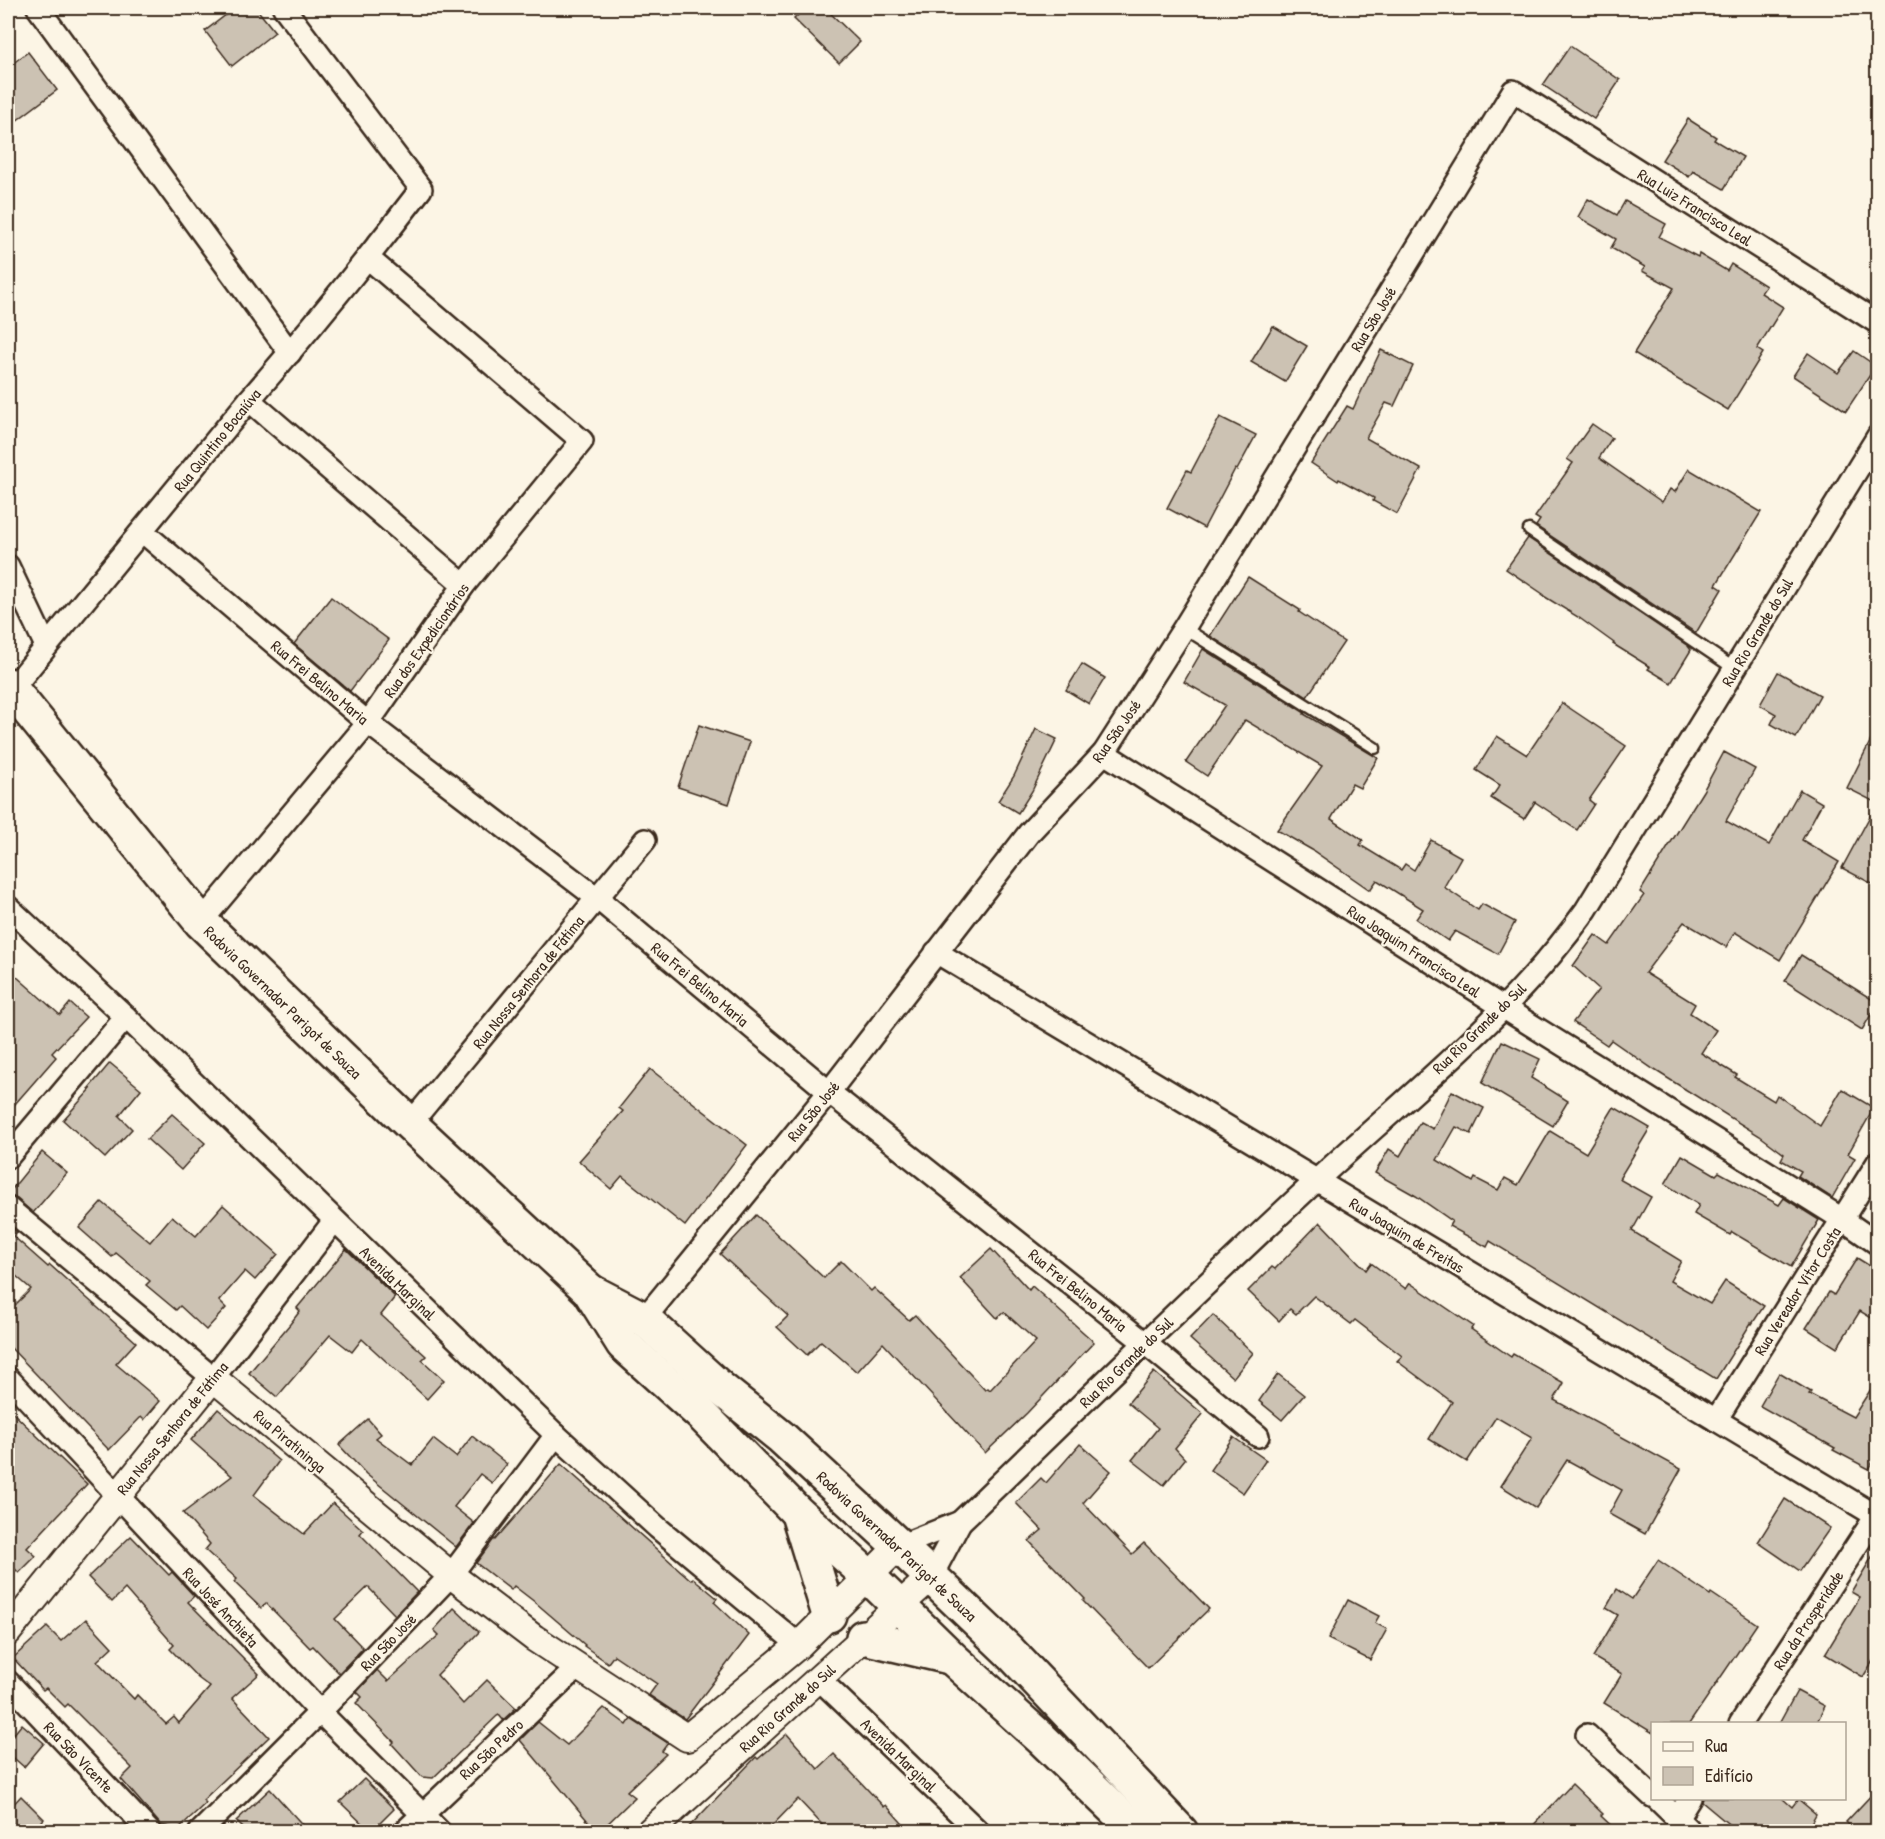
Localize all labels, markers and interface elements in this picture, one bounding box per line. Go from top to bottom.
street label: Rua Luiz Francisco Leal [1634,163,1757,251]
street label: Rua São José [1345,282,1401,356]
street label: Rua Quintino Bocaiúva [168,384,266,496]
street label: Rua Rio Grande do Sul [1716,573,1798,690]
street label: Rua dos Expedicionários [378,578,474,702]
street label: Rua Frei Belino Maria [267,635,373,729]
street label: Rua São José [1086,695,1146,767]
street label: Rua Joaquim Francisco Leal [1343,900,1486,1003]
street label: Rua Nossa Senhora de Fátima [467,911,589,1053]
street label: Rodovia Governador Parigot de Souza [199,921,367,1083]
street label: Rua Frei Belino Maria [647,937,753,1031]
street label: Rua Rio Grande do Sul [1427,977,1531,1078]
street label: Rua São José [782,1076,845,1146]
street label: Rua Joaquim de Freitas [1345,1192,1469,1278]
street label: Rua Vereador Vitor Costa [1749,1222,1845,1360]
street label: Avenida Marginal [355,1241,441,1325]
street label: Rua Frei Belino Maria [1024,1243,1132,1337]
street label: Rua Rio Grande do Sul [1074,1311,1178,1412]
street label: Rua Nossa Senhora de Fátima [111,1357,233,1499]
street label: Rua Piratininga [249,1404,331,1478]
street label: Rodovia Governador Parigot de Souza [812,1466,982,1626]
street label: Rua José Anchieta [178,1562,264,1652]
street label: Rua da Prosperidade [1768,1566,1849,1674]
street label: Rua São José [355,1608,421,1676]
street label: Rua Rio Grande do Sul [734,1658,840,1757]
street label: Rua São Pedro [454,1713,528,1784]
street label: Avenida Marginal [856,1713,942,1797]
street label: Rua São Vicente [39,1716,119,1798]
legend [1651,1722,1846,1800]
text: Rua [1705,1733,1727,1758]
text: Edifício [1705,1763,1753,1788]

